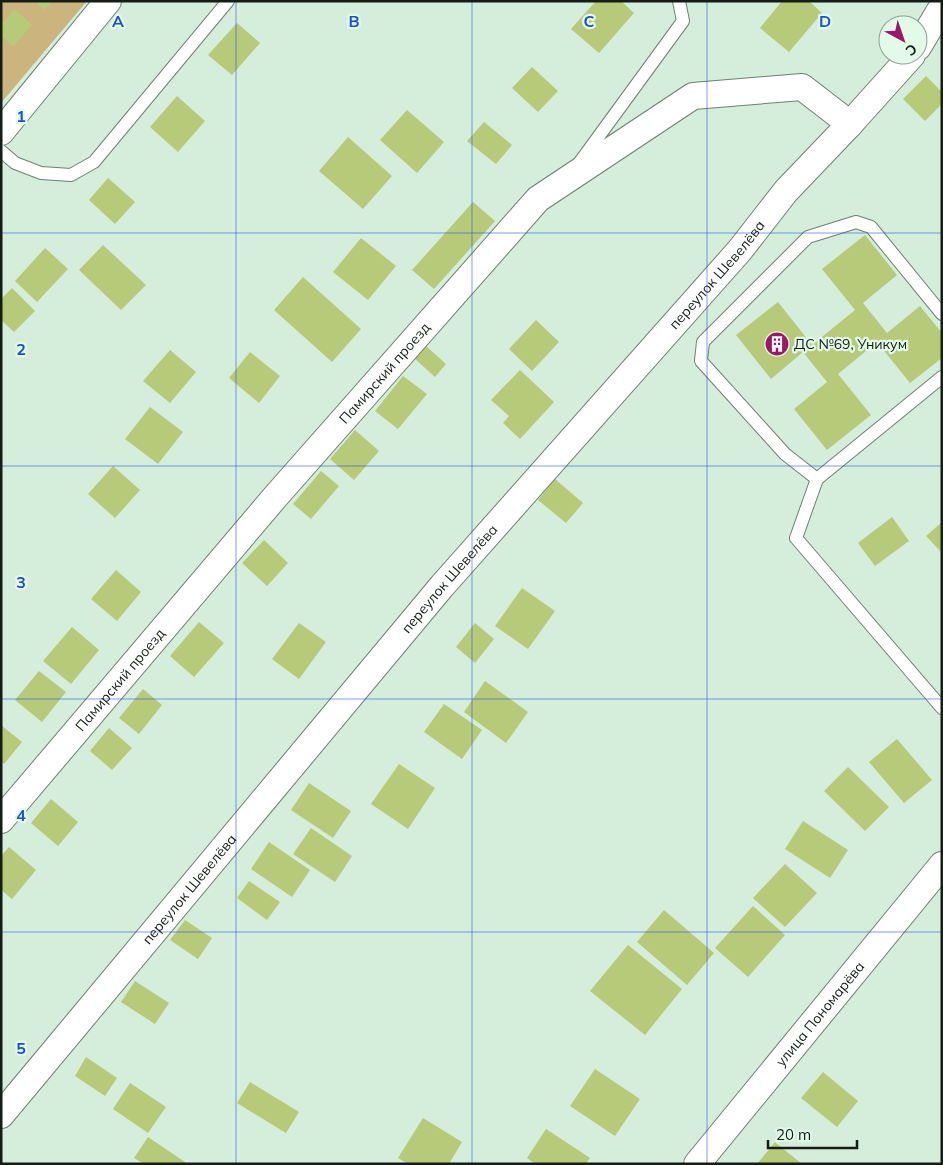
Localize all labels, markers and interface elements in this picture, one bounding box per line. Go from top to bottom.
text: A [112,11,124,31]
text: B [348,11,360,31]
text: C [584,11,595,31]
text: D [819,11,831,31]
north arrow [878,15,928,65]
text: С [902,40,921,60]
text: 1 [16,106,26,126]
street label: переулок Шевелёва [665,217,769,333]
street label: Памирский проезд [335,318,434,427]
building icon: ДС №69, Уникум [764,331,790,357]
place label: ДС №69, Уникум [794,335,907,353]
text: 2 [16,339,26,359]
street label: переулок Шевелёва [398,521,501,637]
text: 3 [16,572,26,592]
street label: Памирский проезд [71,624,169,735]
text: 4 [16,805,26,825]
street label: переулок Шевелёва [138,830,240,948]
street label: улица Пономарёва [772,958,868,1070]
text: 5 [16,1038,26,1058]
scale bar [768,1118,857,1150]
text: 20 m [776,1125,811,1144]

